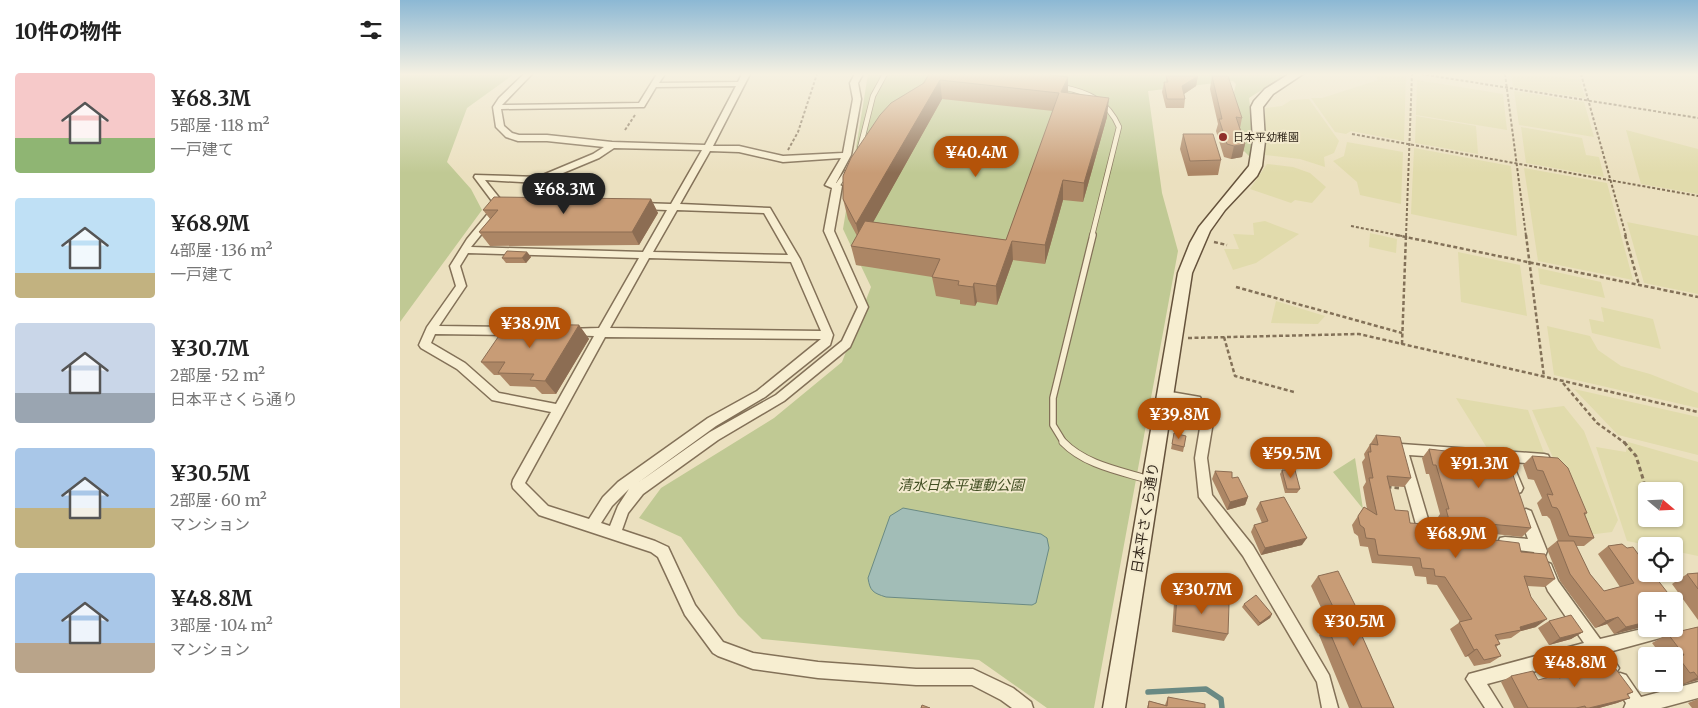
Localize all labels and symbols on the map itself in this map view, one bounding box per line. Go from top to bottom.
place label: 日本平幼稚園 [1233,130,1299,144]
marker: 日本平幼稚園 [1217,131,1229,143]
pin: ¥40.4M [935,136,1017,178]
pin: ¥68.3M [523,172,605,215]
pin: ¥38.9M [489,306,571,349]
pin: ¥39.8M [1138,398,1220,440]
pin: ¥59.5M [1250,436,1332,479]
pin: ¥91.3M [1438,446,1520,489]
street label: 日本平さくら通り [1127,461,1163,575]
park label: 清水日本平運動公園 [898,476,1026,494]
north arrow [1638,482,1682,528]
pin: ¥68.9M [1415,516,1497,559]
pin: ¥30.7M [1161,572,1243,615]
pin: ¥30.5M [1313,604,1395,647]
pin: ¥48.8M [1534,646,1616,688]

